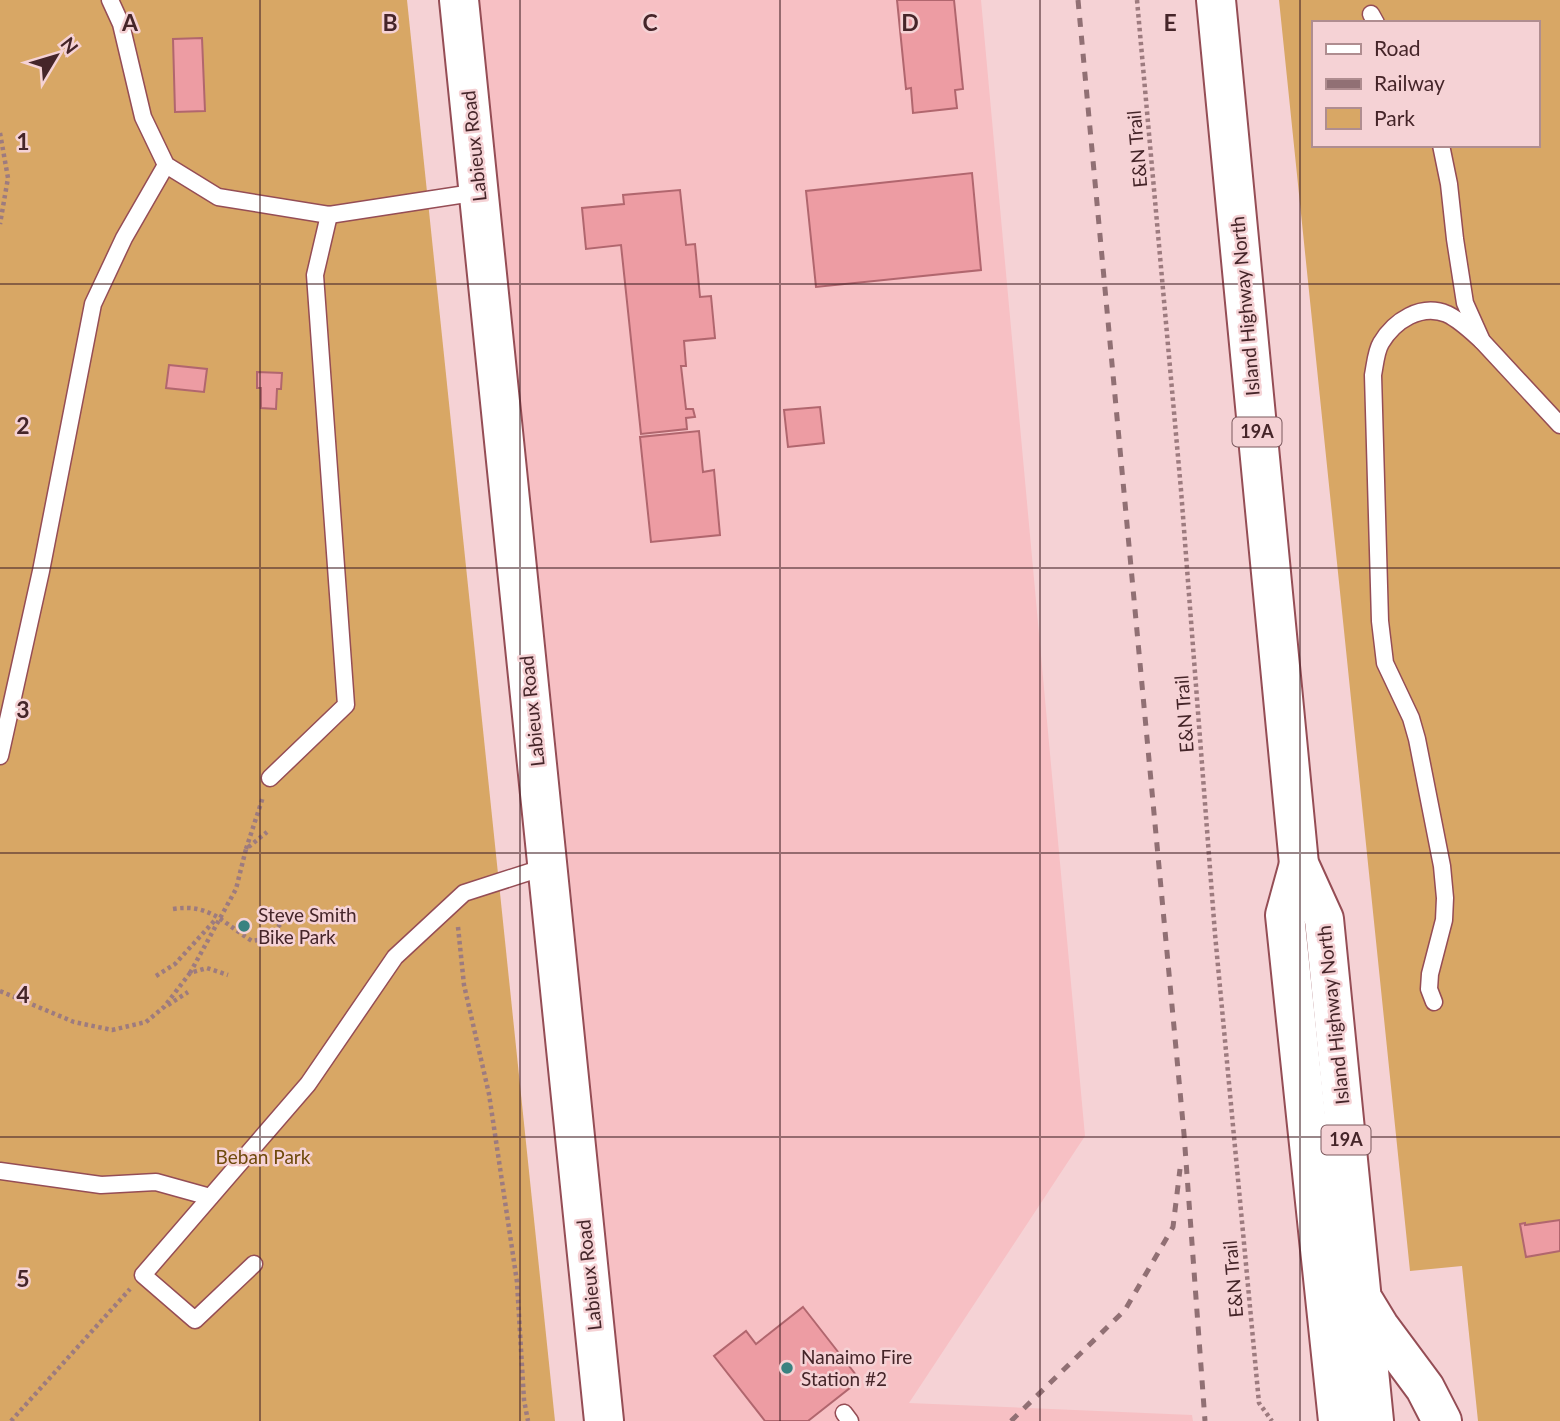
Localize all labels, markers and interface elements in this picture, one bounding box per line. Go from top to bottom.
text: A [121,8,139,36]
text: B [382,8,398,36]
text: C [642,8,658,36]
text: D [901,8,919,36]
text: E [1163,8,1177,36]
north arrow [21,21,91,91]
legend [1312,21,1539,147]
text: N [56,32,83,58]
text: Road [1374,35,1421,60]
text: Railway [1374,70,1445,95]
street label: Labieux Road [456,89,491,203]
text: Park [1374,105,1415,130]
street label: E&N Trail [1122,109,1151,189]
text: 1 [16,127,30,155]
street label: Island Highway North [1225,215,1264,397]
text: 2 [16,411,30,439]
road number: 19A [1232,418,1282,446]
street label: Labieux Road [514,654,549,768]
street label: E&N Trail [1169,674,1198,754]
text: 3 [16,695,30,723]
place label: Steve Smith Bike Park [258,903,357,948]
marker: Steve Smith Bike Park [236,918,252,934]
street label: Island Highway North [1312,924,1353,1106]
text: 4 [16,980,30,1008]
road number: 19A [1322,1126,1370,1154]
park label: Beban Park [216,1145,311,1168]
street label: Labieux Road [571,1218,606,1332]
street label: E&N Trail [1218,1239,1247,1319]
text: 5 [16,1264,30,1292]
place label: Nanaimo Fire Station #2 [801,1345,912,1390]
marker: Nanaimo Fire Station #2 [779,1360,795,1376]

